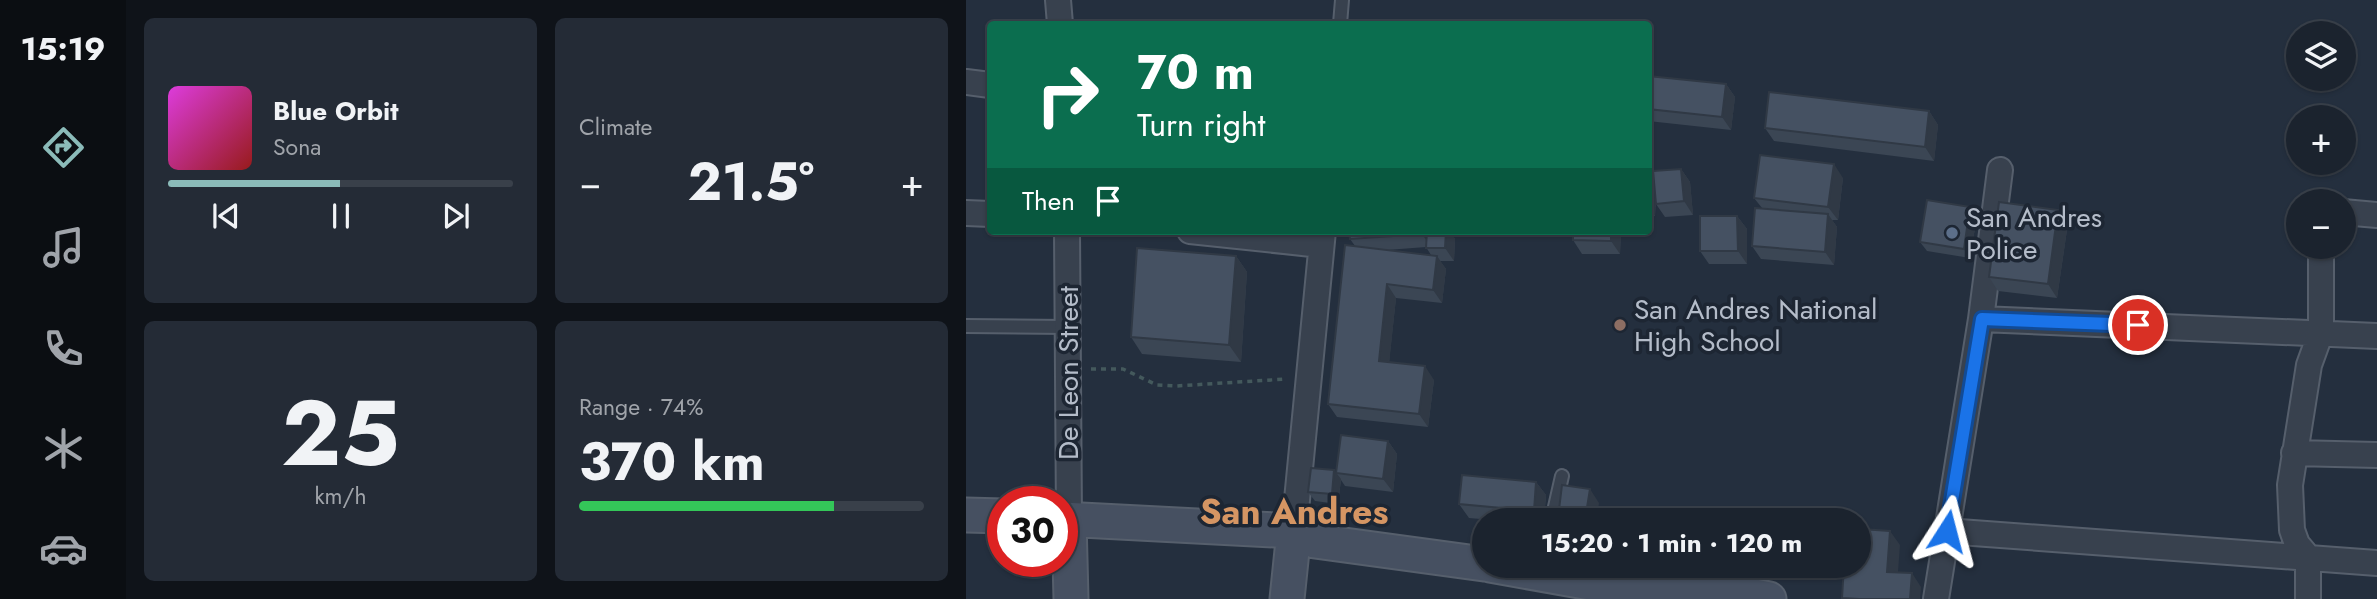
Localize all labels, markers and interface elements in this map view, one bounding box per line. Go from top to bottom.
map controls [2286,21,2356,259]
button: layers [2286,21,2356,91]
text: 15:19 [21,26,105,72]
text: 70 m [1137,37,1254,107]
icon: right [1022,49,1113,140]
text: Blue Orbit [273,92,398,130]
text: Turn right [1137,102,1266,148]
button: + [2286,105,2356,175]
text: Climate [579,110,652,144]
icon: directions [39,123,88,172]
text: Sona [273,130,321,164]
text: 21.5° [688,144,814,220]
text: − [579,155,601,210]
text: + [901,155,924,210]
text: Then [1022,182,1075,220]
icon: arrive [1089,182,1127,220]
button: − [2286,189,2356,259]
icon: previous [207,197,245,235]
icon: pause [322,197,360,235]
icon: next [437,197,475,235]
place label: San Andres Police [1966,197,2102,270]
icon: music [39,223,88,272]
marker: San Andres Police [1944,225,1960,241]
street label: De Leon Street [1048,286,1089,460]
place label: San Andres National High School [1634,289,1877,362]
pin [2108,295,2168,355]
icon: arrive [2119,306,2157,344]
marker: San Andres National High School [1612,317,1628,333]
icon: phone [39,324,88,373]
text: 25 [281,368,400,499]
text: Range · 74% [579,390,703,424]
icon: climate [39,424,88,473]
text: 370 km [579,424,765,500]
text: km/h [315,479,366,513]
speed limit sign: 30 [987,486,1078,577]
district label: San Andres [1200,487,1388,537]
position arrow [1910,494,1984,568]
icon: car [39,524,88,573]
text: 15:20 · 1 min · 120 m [1541,524,1802,562]

